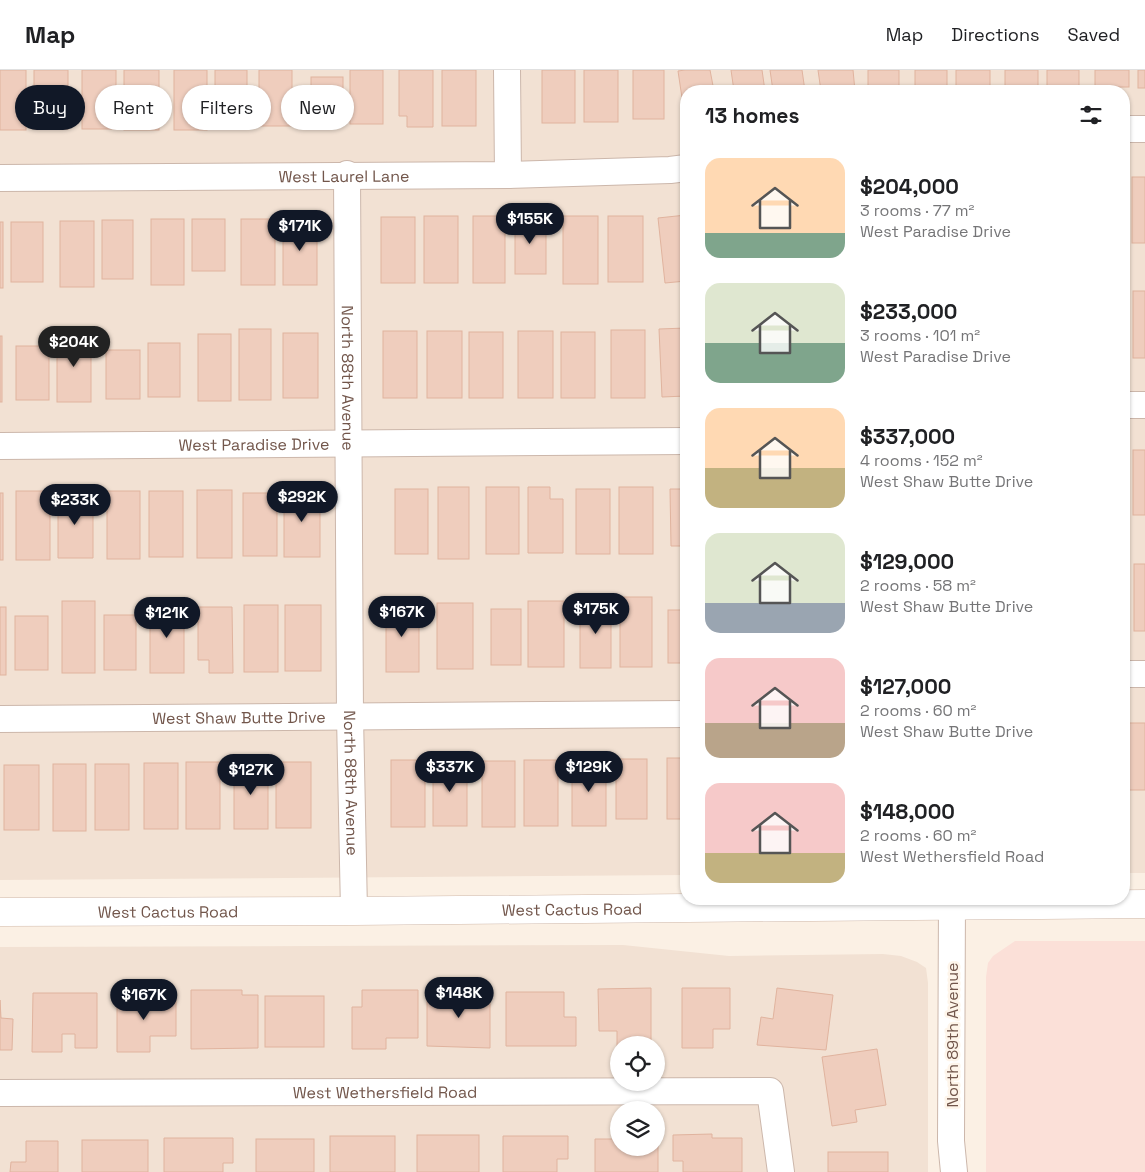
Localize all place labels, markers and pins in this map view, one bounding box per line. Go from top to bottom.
pin: $155K [495,202,565,245]
pin: $171K [265,210,335,252]
pin: $204K [39,326,109,368]
pin: $292K [267,480,337,523]
pin: $233K [40,484,110,526]
pin: $175K [561,592,631,635]
pin: $121K [132,596,202,639]
pin: $167K [367,596,437,638]
pin: $337K [415,750,485,793]
pin: $129K [554,750,624,793]
pin: $127K [216,754,286,796]
pin: $148K [424,976,494,1019]
pin: $167K [109,978,179,1021]

